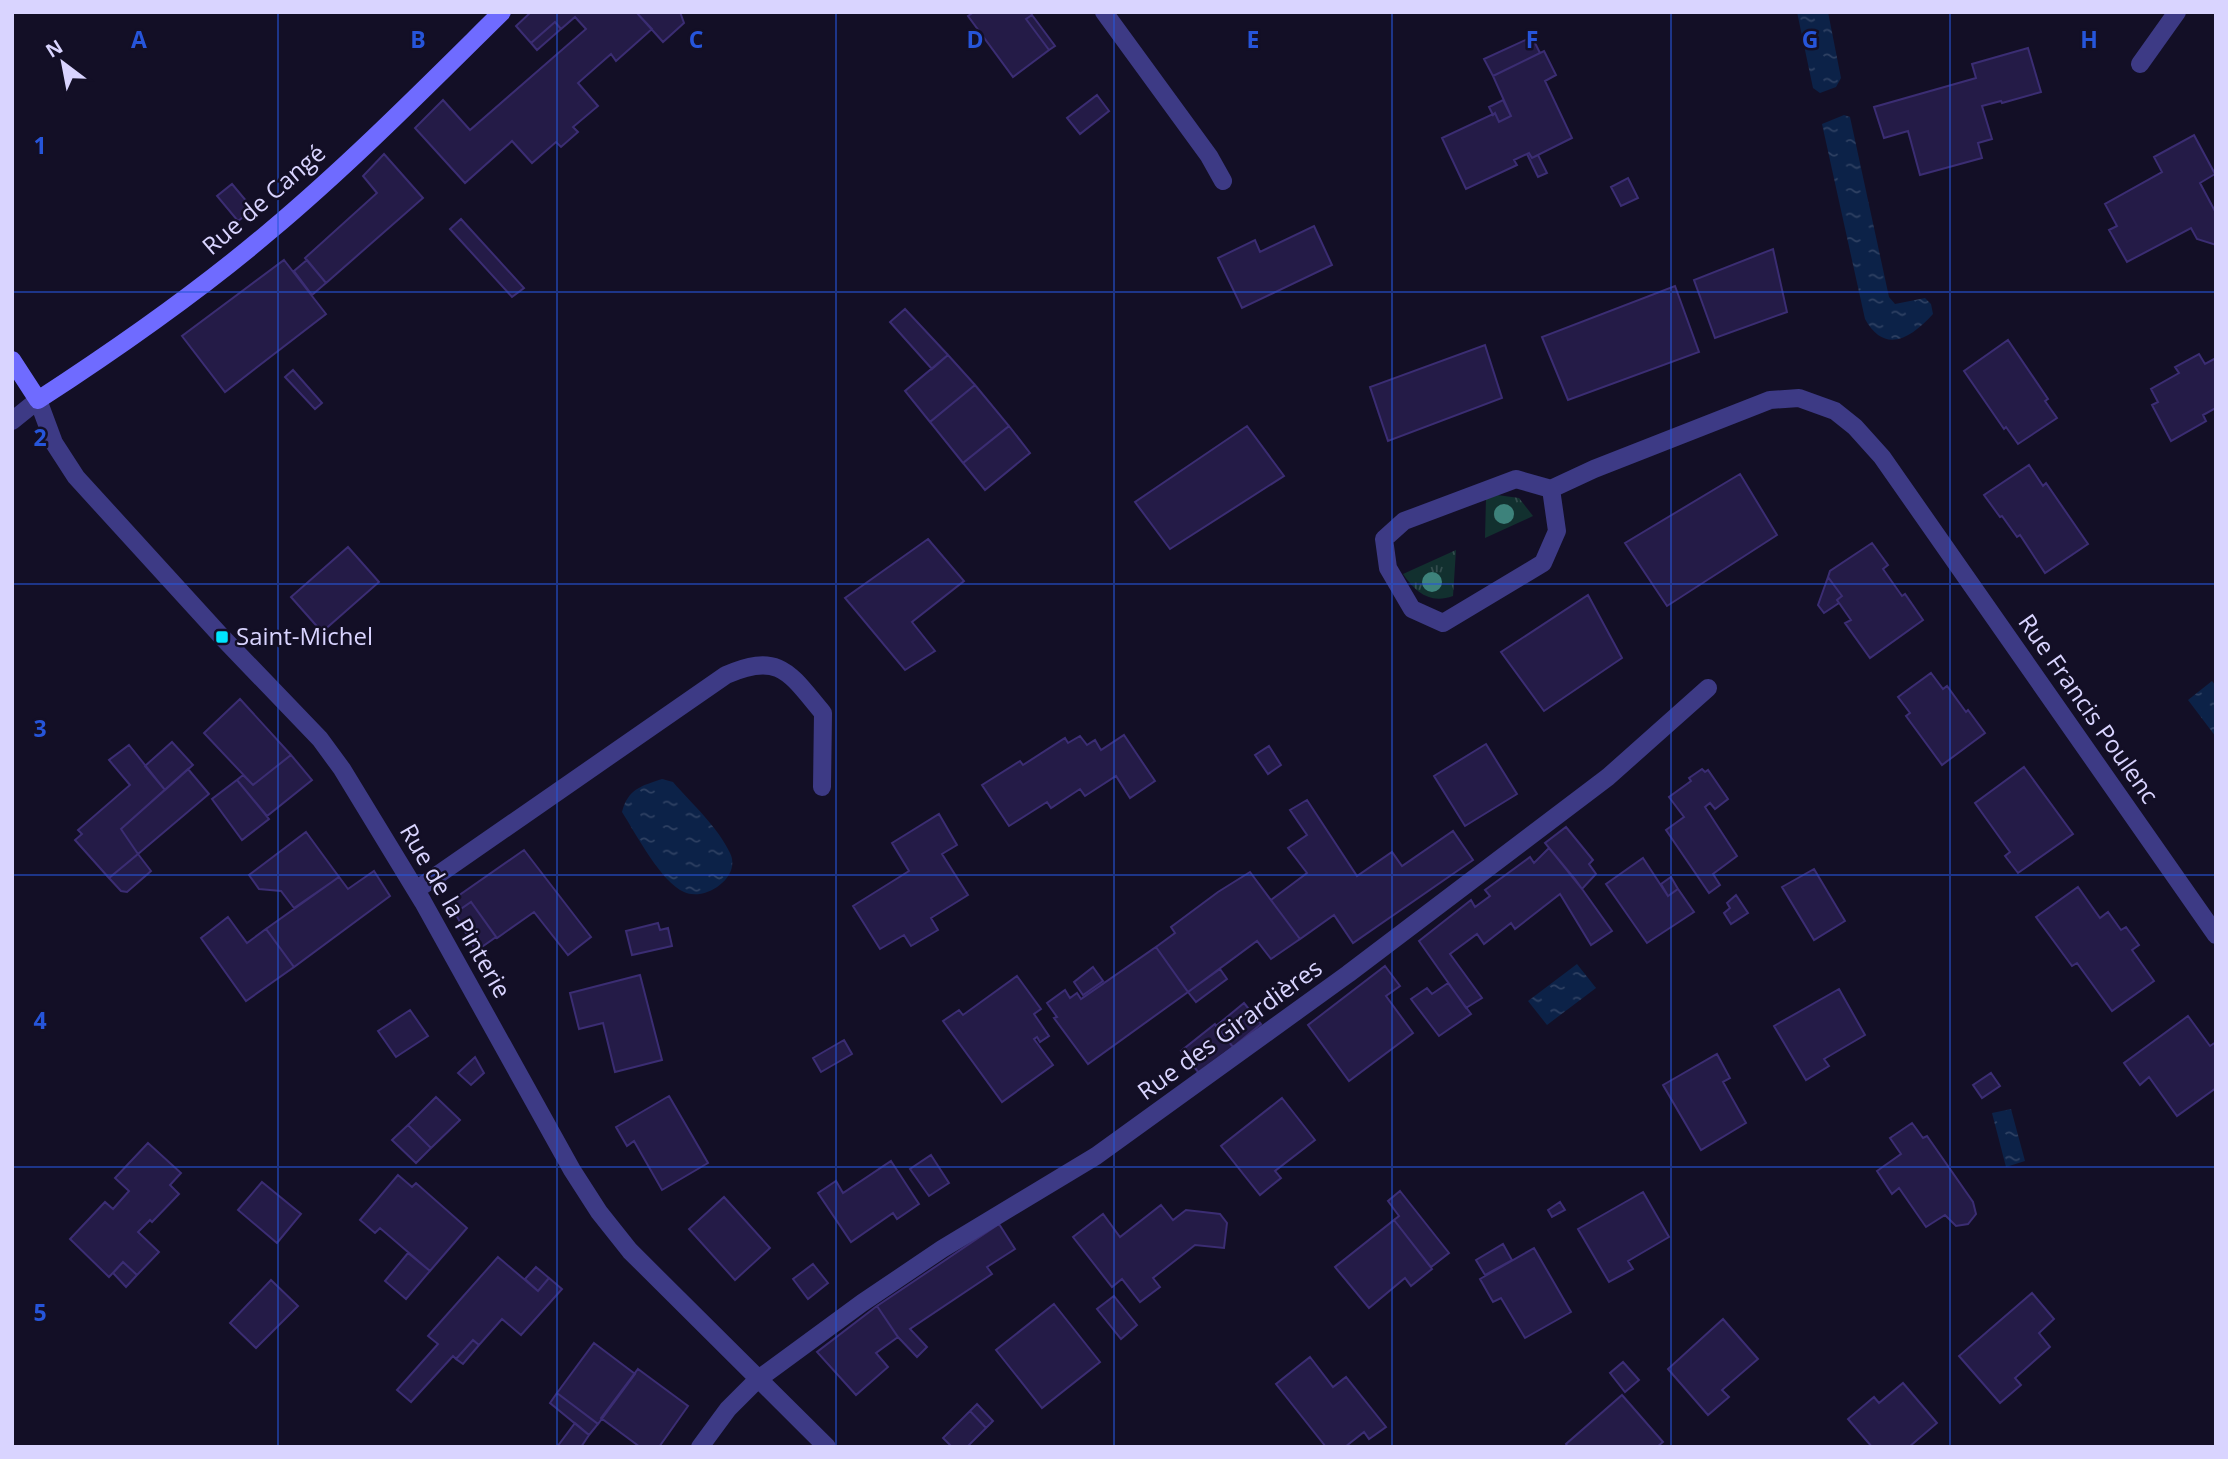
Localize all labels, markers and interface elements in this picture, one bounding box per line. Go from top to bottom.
text: A [131,23,147,55]
text: B [410,23,426,55]
text: C [689,23,703,55]
text: D [966,23,984,55]
text: E [1247,23,1259,55]
text: F [1526,23,1538,55]
text: G [1802,23,1818,55]
text: H [2080,23,2098,55]
north arrow [28,28,98,98]
text: N [41,33,67,64]
text: 1 [33,129,47,161]
street label: Rue de Cangé [194,136,332,262]
text: 2 [33,421,47,453]
street label: Rue Francis Poulenc [2011,607,2167,809]
place label: Saint-Michel [236,619,373,652]
marker: Saint-Michel [214,629,230,645]
text: 3 [33,712,47,744]
street label: Rue de la Pinterie [393,817,520,1003]
street label: Rue des Girardières [1130,951,1328,1107]
text: 4 [33,1004,47,1036]
text: 5 [33,1296,47,1328]

